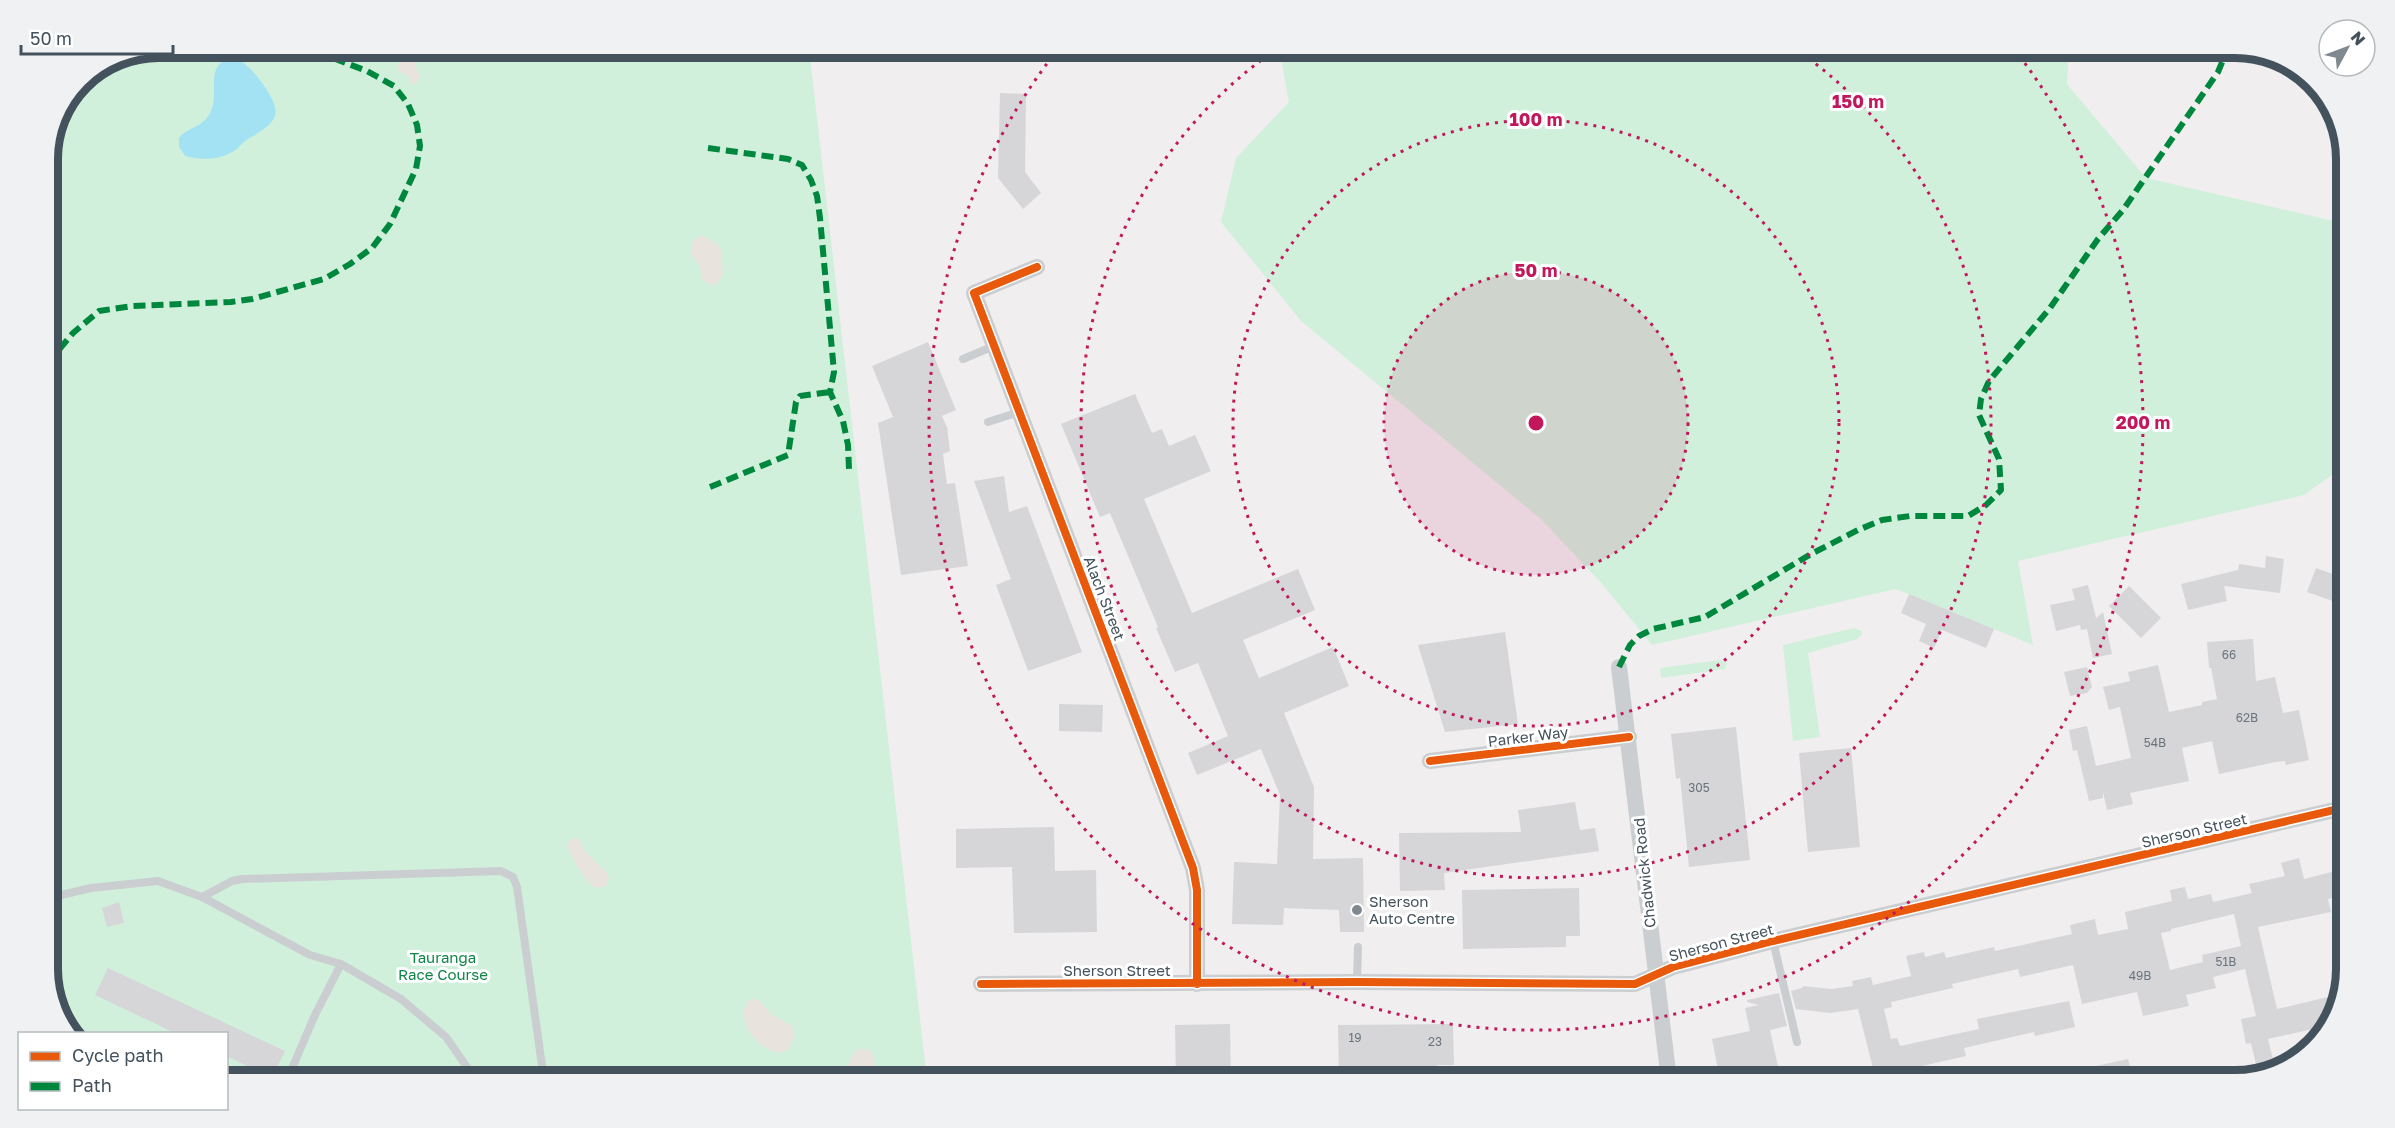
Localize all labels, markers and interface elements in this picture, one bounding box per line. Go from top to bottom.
scale bar [21,18,172,56]
north arrow [2317,18,2377,78]
text: 50 m [30,27,72,49]
text: N [2347,27,2370,49]
text: 150 m [1832,90,1884,112]
text: 100 m [1510,108,1562,130]
text: 50 m [1515,259,1557,281]
text: 200 m [2116,411,2170,433]
centre of rings [1526,413,1546,433]
street label: Alach Street [1081,553,1129,643]
house number: 66 [2222,647,2236,662]
house number: 62B [2236,710,2258,725]
street label: Parker Way [1487,722,1570,750]
house number: 54B [2144,735,2166,750]
house number: 305 [1688,780,1710,795]
street label: Sherson Street [2140,809,2248,851]
street label: Chadwick Road [1629,817,1659,929]
place label: Sherson Auto Centre [1369,892,1455,927]
marker: Sherson Auto Centre [1350,903,1364,917]
street label: Sherson Street [1667,919,1775,965]
park label: Tauranga Race Course [398,948,488,983]
house number: 51B [2216,954,2236,969]
street label: Sherson Street [1063,961,1171,979]
house number: 49B [2129,968,2151,983]
house number: 19 [1348,1030,1362,1045]
legend [18,1032,228,1110]
house number: 23 [1428,1034,1442,1049]
text: Cycle path [72,1044,164,1066]
text: Path [72,1074,112,1096]

